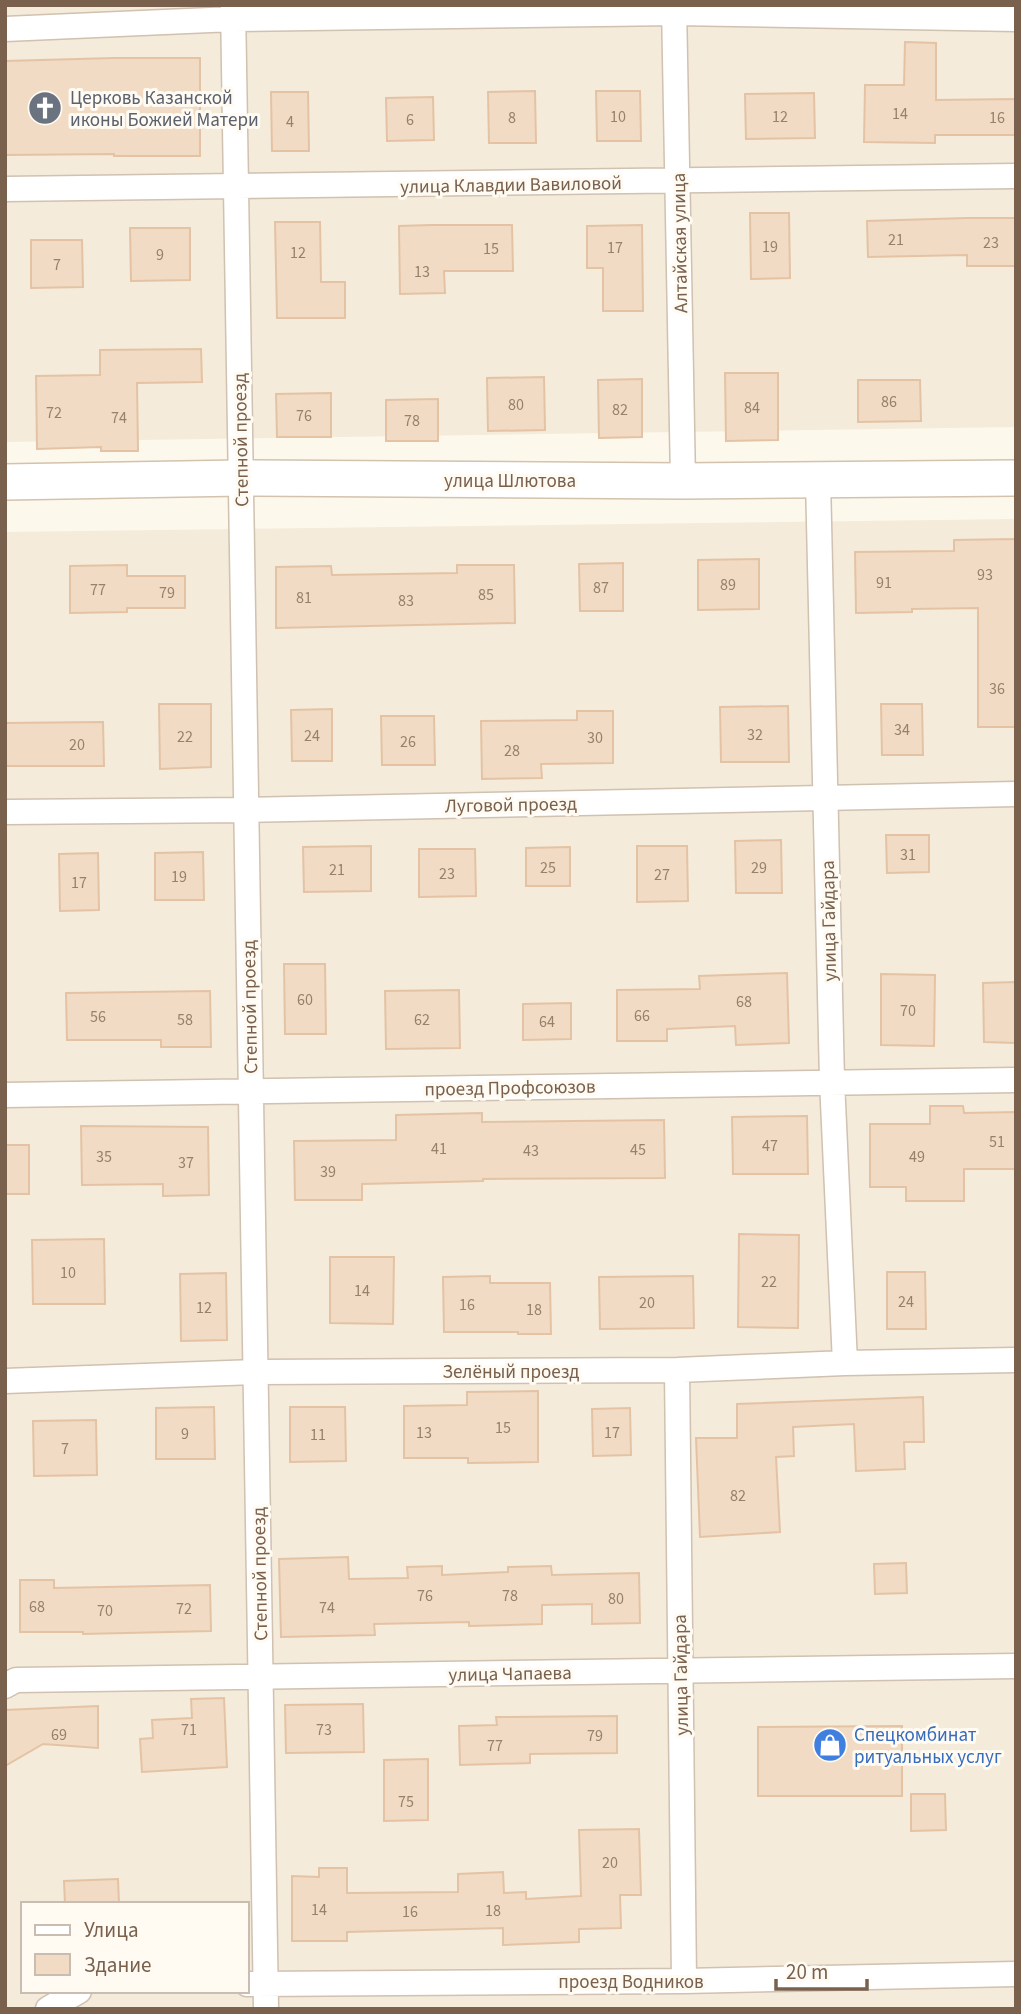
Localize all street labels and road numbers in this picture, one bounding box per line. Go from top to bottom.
street label: улица Клавдии Вавиловой [400,170,622,201]
street label: Алтайская улица [666,173,695,313]
street label: Степной проезд [227,373,256,507]
street label: улица Шлютова [444,468,576,495]
street label: Луговой проезд [445,791,577,820]
street label: улица Гайдара [815,860,844,982]
street label: Степной проезд [236,940,265,1074]
street label: проезд Профсоюзов [424,1074,596,1103]
street label: Зелёный проезд [443,1359,579,1386]
street label: Степной проезд [246,1507,275,1641]
street label: улица Гайдара [667,1614,696,1736]
street label: улица Чапаева [448,1660,572,1689]
street label: проезд Водников [558,1969,704,1996]

